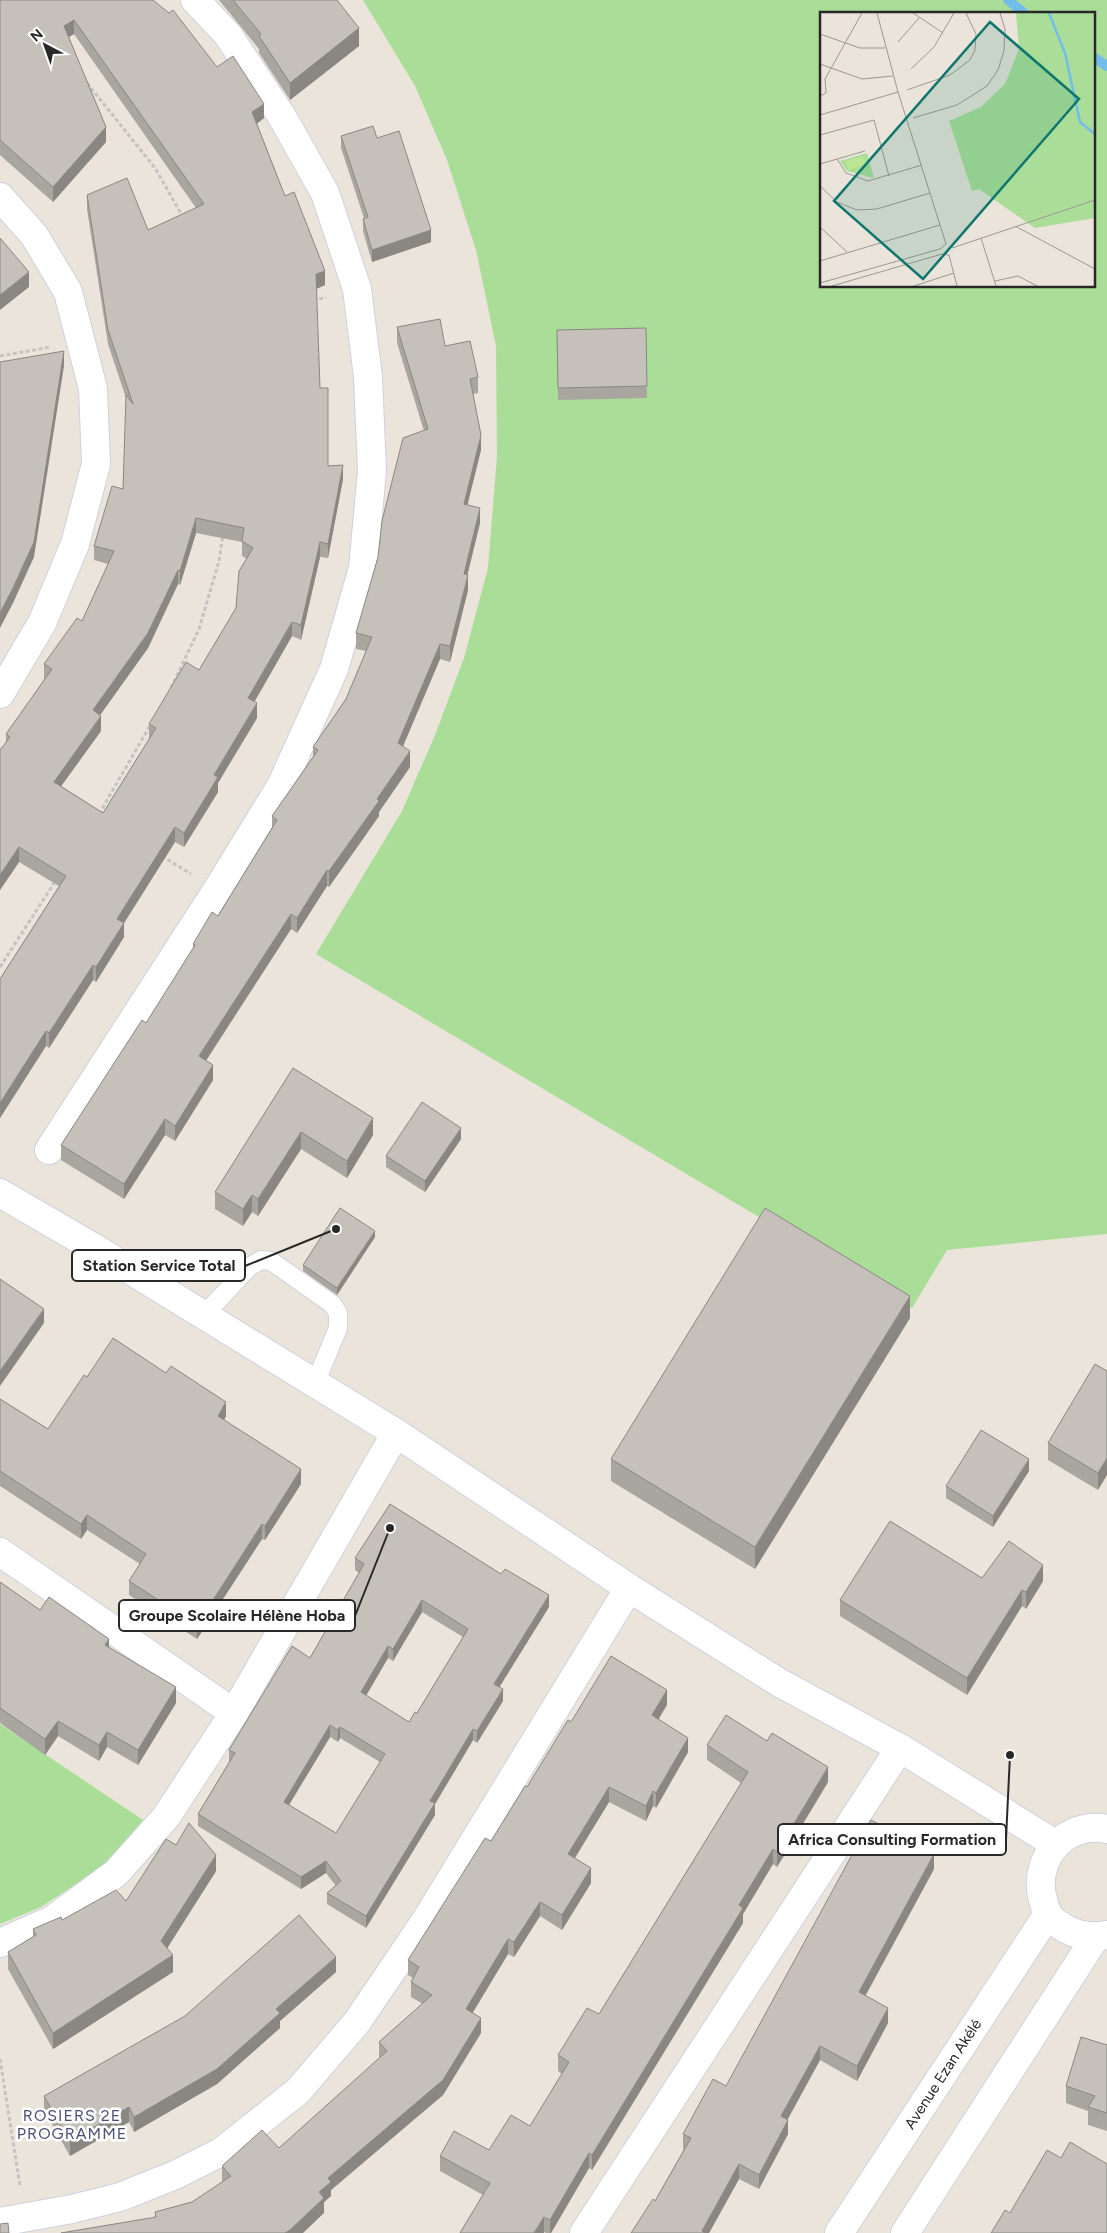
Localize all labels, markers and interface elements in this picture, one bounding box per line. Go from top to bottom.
inset map [820,12,1094,288]
north arrow [20,20,70,70]
text: N [27,26,46,46]
callout: Station Service Total [72,1250,245,1281]
text: Station Service Total [83,1256,235,1275]
callout: Groupe Scolaire Hélène Hoba [119,1600,355,1631]
text: Groupe Scolaire Hélène Hoba [129,1606,345,1625]
callout: Africa Consulting Formation [778,1824,1006,1855]
text: Africa Consulting Formation [788,1830,996,1849]
street label: Avenue Ezan Akélé [901,2016,985,2132]
district label: ROSIERS 2E PROGRAMME [17,2106,127,2143]

